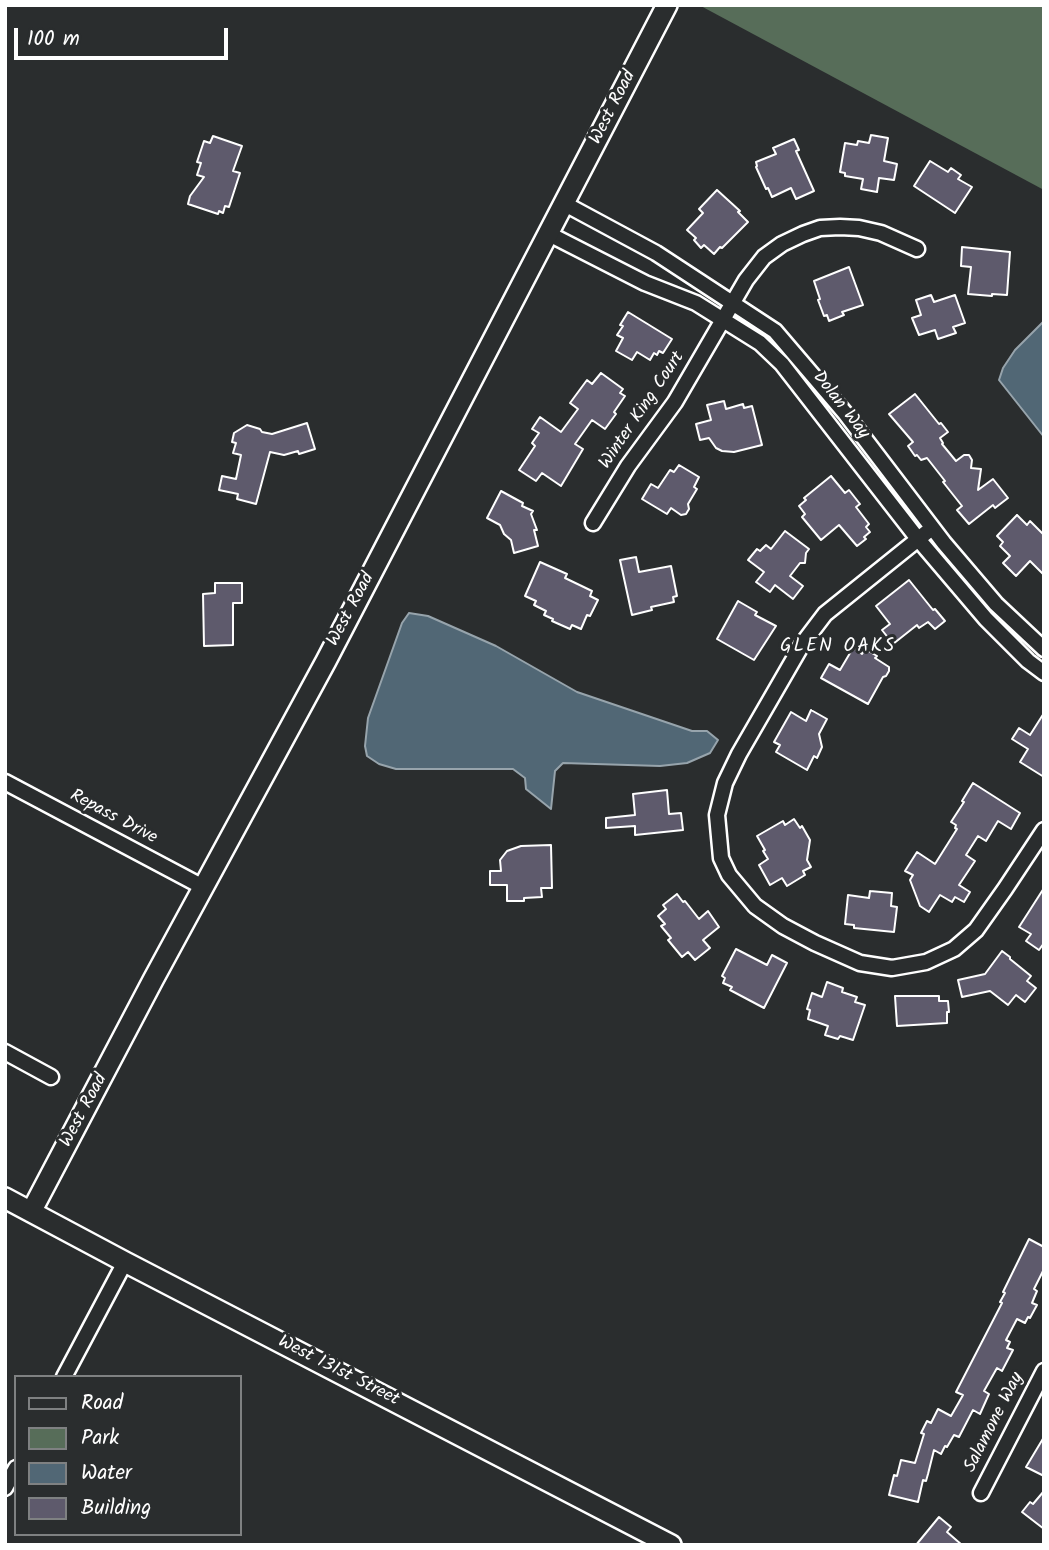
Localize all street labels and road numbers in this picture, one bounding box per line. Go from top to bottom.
street label: West Road [586,67,642,149]
street label: Winter King Court [596,348,690,474]
street label: Dolan Way [807,368,873,444]
street label: West Road [324,570,380,650]
street label: Repass Drive [66,786,160,850]
street label: West Road [57,1071,113,1151]
street label: West 131st Street [274,1332,402,1412]
street label: Salamone Way [961,1369,1029,1477]

